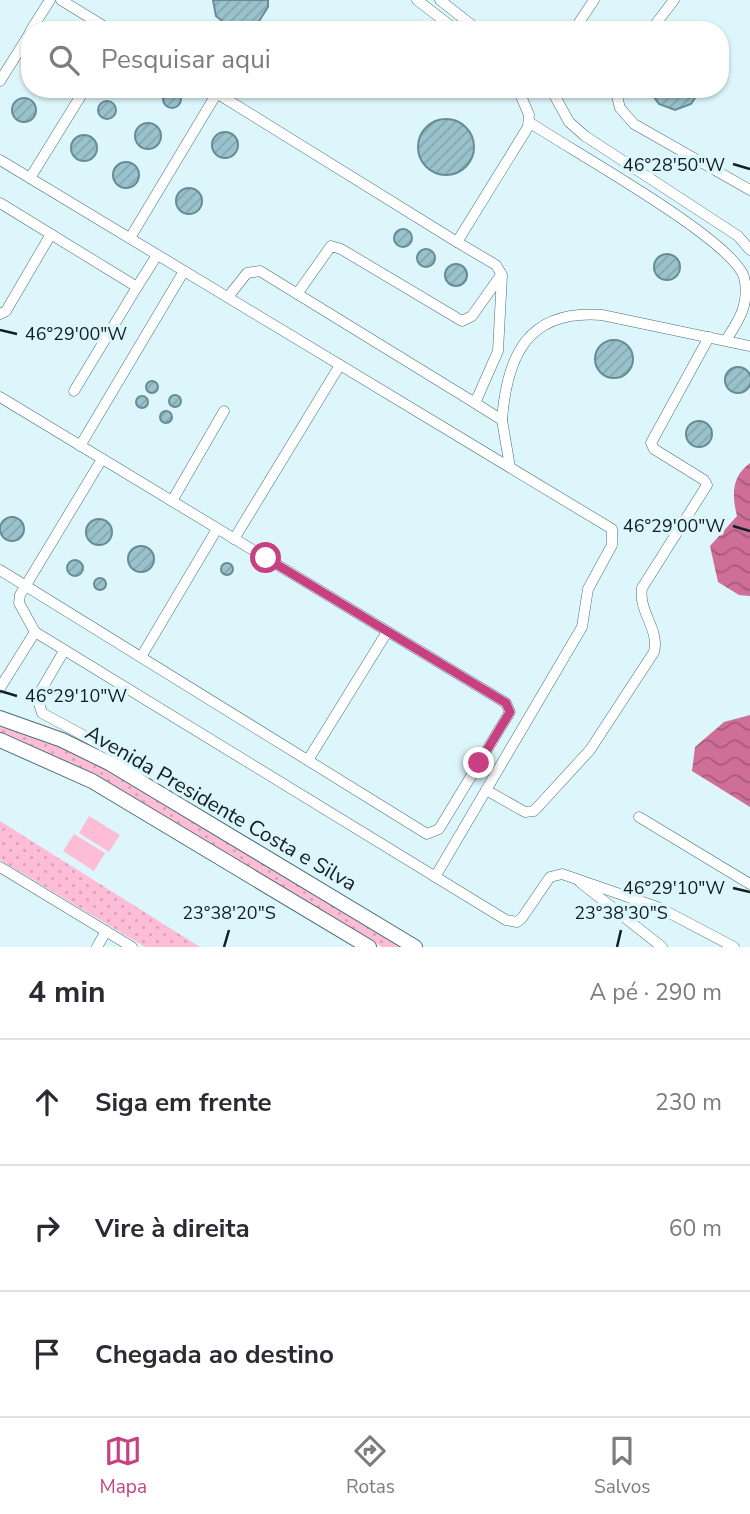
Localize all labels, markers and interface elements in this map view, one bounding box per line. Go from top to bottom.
search box [21,21,729,98]
icon: search [45,41,83,79]
text: Pesquisar aqui [101,42,271,77]
text: 46°28'50"W [623,153,725,177]
text: 46°29'00"W [25,322,127,346]
text: 46°29'00"W [623,514,725,538]
route start [250,542,281,573]
text: 46°29'10"W [25,684,127,708]
street label: Avenida Presidente Costa e Silva [80,719,362,897]
route end [463,747,494,778]
text: 46°29'10"W [623,876,725,900]
text: 23°38'20"S [182,901,276,925]
text: 23°38'30"S [574,901,668,925]
text: 4 min [28,972,106,1013]
text: A pé · 290 m [590,977,722,1008]
icon: ahead [28,1083,66,1121]
text: Siga em frente [95,1085,272,1120]
text: 230 m [655,1087,722,1118]
icon: right [28,1209,66,1247]
text: Vire à direita [95,1211,250,1246]
text: 60 m [669,1213,722,1244]
icon: arrive [28,1335,66,1373]
text: Chegada ao destino [95,1337,334,1372]
tab: Mapa [100,1432,147,1500]
tab: Rotas [346,1432,395,1500]
tab: Salvos [594,1432,650,1500]

